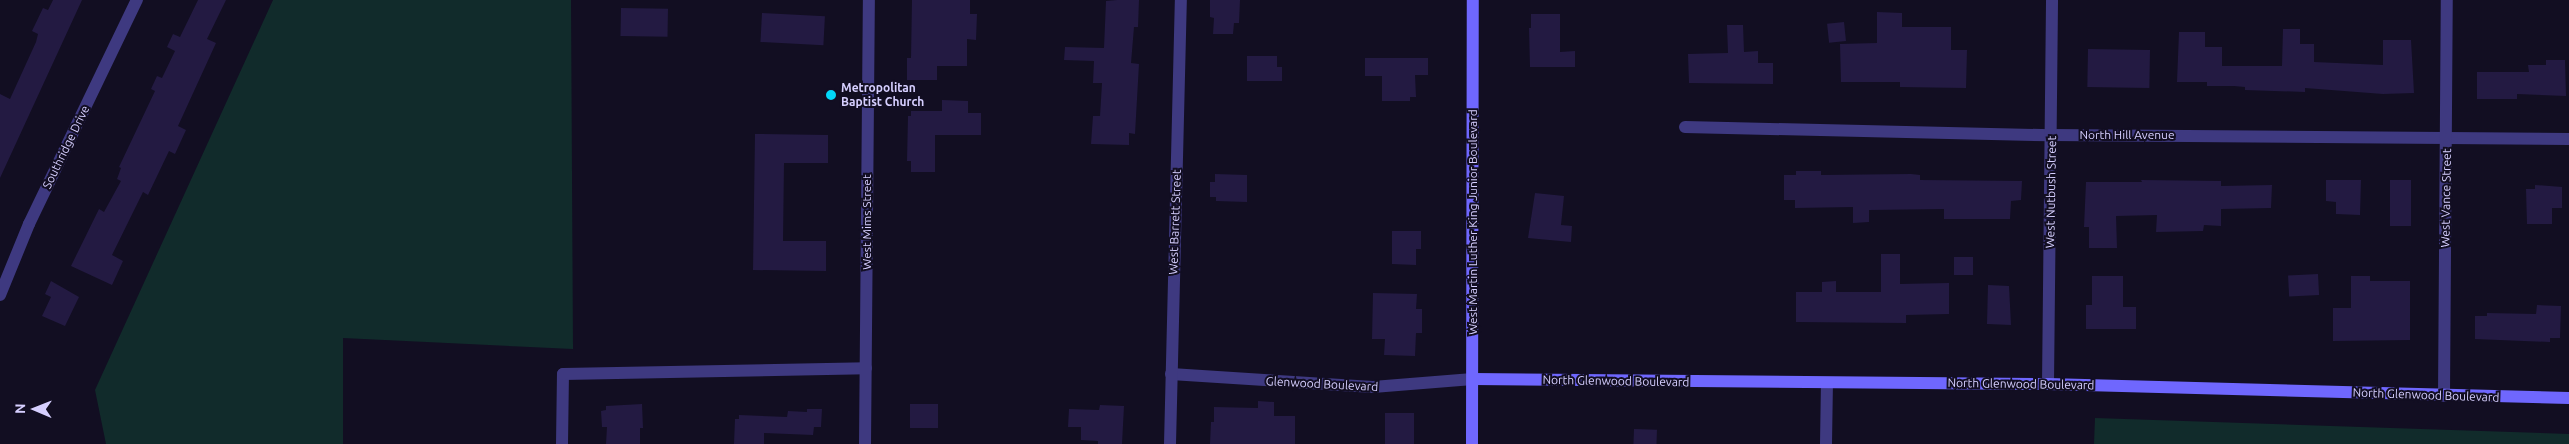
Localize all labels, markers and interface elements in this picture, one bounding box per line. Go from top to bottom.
place label: Metropolitan Baptist Church [841,81,924,109]
marker: Metropolitan Baptist Church [825,89,837,101]
street label: Southridge Drive [40,103,92,191]
street label: West Martin Luther King Junior Boulevard [1466,109,1480,335]
street label: North Hill Avenue [2079,128,2175,142]
street label: West Nutbush Street [2043,136,2059,248]
street label: West Vance Street [2438,148,2454,248]
street label: West Barrett Street [1166,169,1184,275]
street label: West Mims Street [860,174,874,270]
street label: North Glenwood Boulevard [1542,373,1690,389]
street label: Glenwood Boulevard [1265,374,1379,394]
street label: North Glenwood Boulevard [1947,376,2095,392]
north arrow [10,384,60,434]
street label: North Glenwood Boulevard [2352,385,2500,405]
text: N [12,403,28,414]

